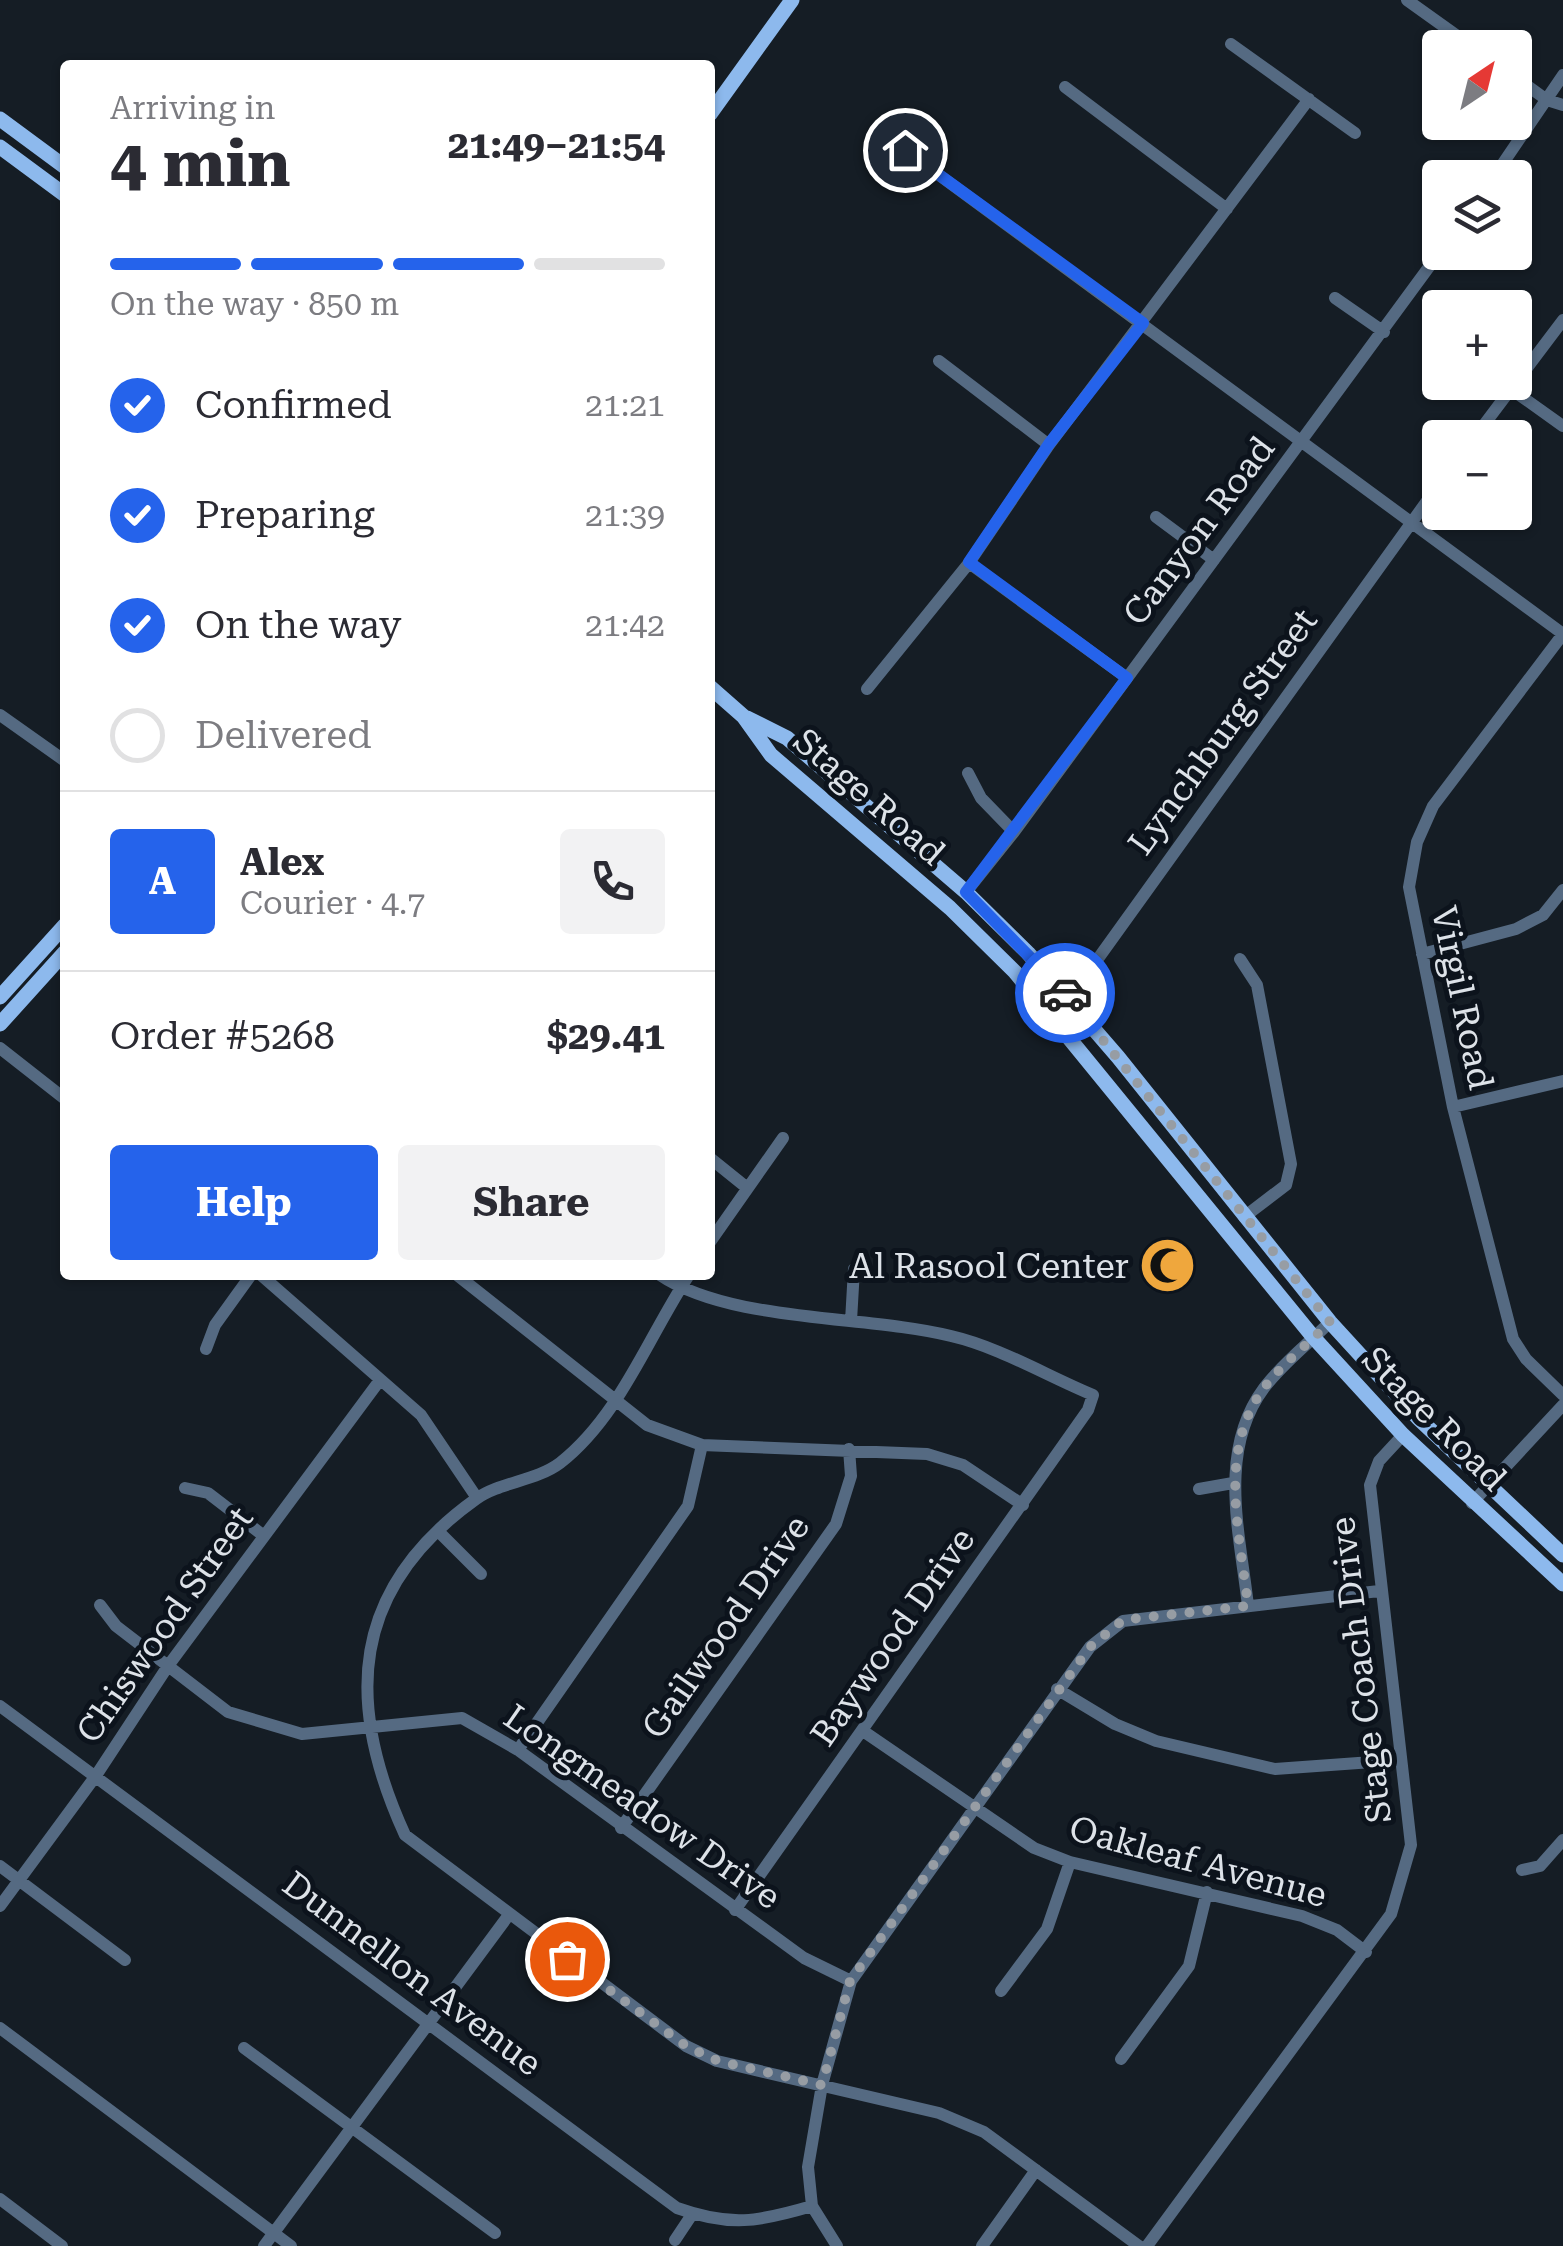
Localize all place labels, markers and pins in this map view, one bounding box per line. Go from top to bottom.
pin [863,108,948,193]
mosque icon: Al Rasool Center [1138,1236,1198,1296]
place label: Al Rasool Center [849,1246,1129,1287]
pin [525,1917,610,2002]

